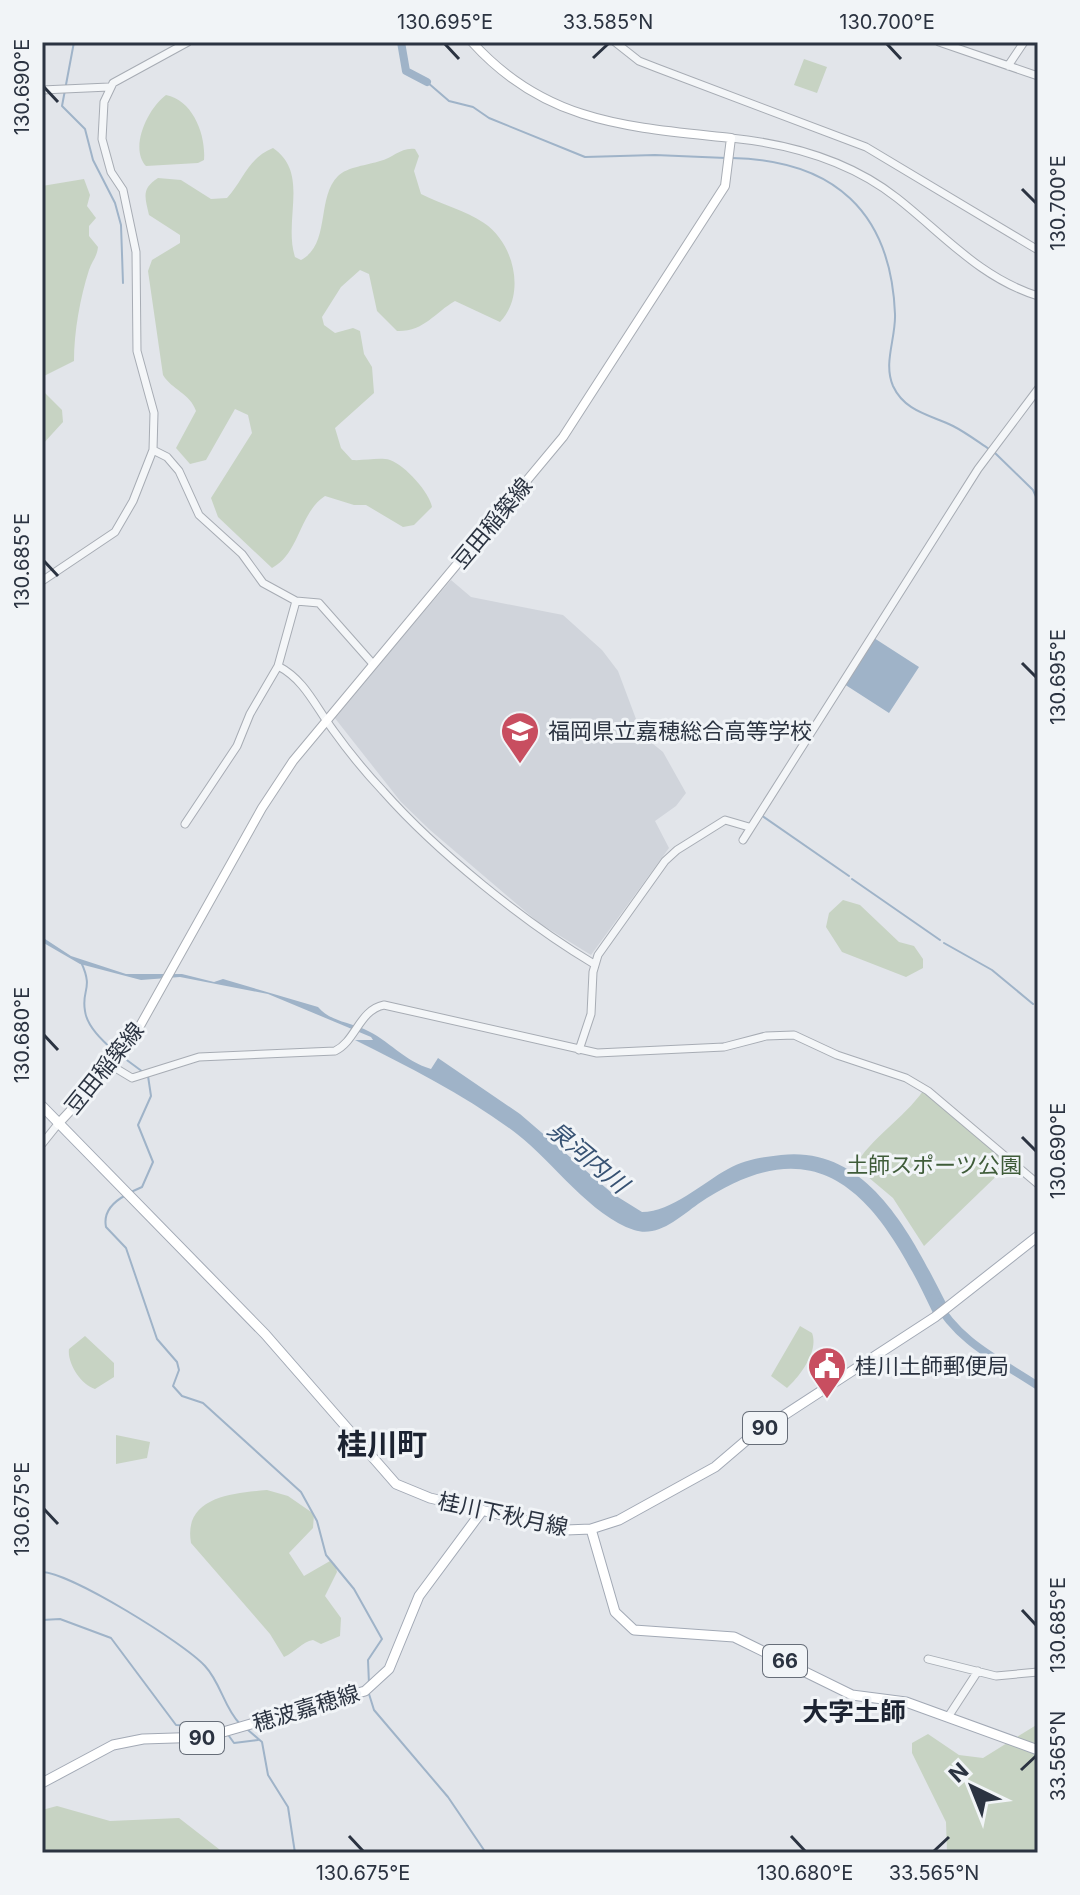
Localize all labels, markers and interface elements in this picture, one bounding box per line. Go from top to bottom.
text: 130.695°E [397,10,493,34]
text: 33.585°N [563,10,653,34]
text: 130.700°E [839,10,935,34]
text: 130.690°E [10,39,34,135]
text: 130.700°E [1046,155,1070,251]
street label: 豆田稲築線 [447,473,537,573]
text: 130.685°E [10,513,34,609]
text: 130.695°E [1046,629,1070,725]
school or university icon: 福岡県立嘉穂総合高等学校 [499,710,541,765]
place label: 福岡県立嘉穂総合高等学校 [548,718,812,744]
text: 130.680°E [10,987,34,1083]
street label: 豆田稲築線 [59,1017,149,1119]
text: 130.690°E [1046,1103,1070,1199]
water label: 泉河内川 [542,1115,636,1201]
park label: 土師スポーツ公園 [846,1152,1022,1178]
public building icon: 桂川土師郵便局 [806,1345,848,1400]
place label: 桂川土師郵便局 [855,1353,1009,1379]
road number: 90 [743,1412,787,1444]
district label: 桂川町 [337,1426,427,1462]
text: 130.675°E [10,1462,34,1556]
street label: 桂川下秋月線 [436,1488,570,1540]
text: 130.685°E [1046,1577,1070,1673]
road number: 66 [763,1645,807,1677]
street label: 穂波嘉穂線 [250,1679,362,1737]
district label: 大字土師 [802,1696,906,1727]
text: 33.565°N [1046,1711,1070,1801]
road number: 90 [180,1722,224,1754]
north arrow [932,1747,1012,1827]
text: N [943,1757,973,1788]
text: 130.675°E [316,1861,410,1885]
text: 130.680°E [757,1861,853,1885]
text: 33.565°N [889,1861,979,1885]

